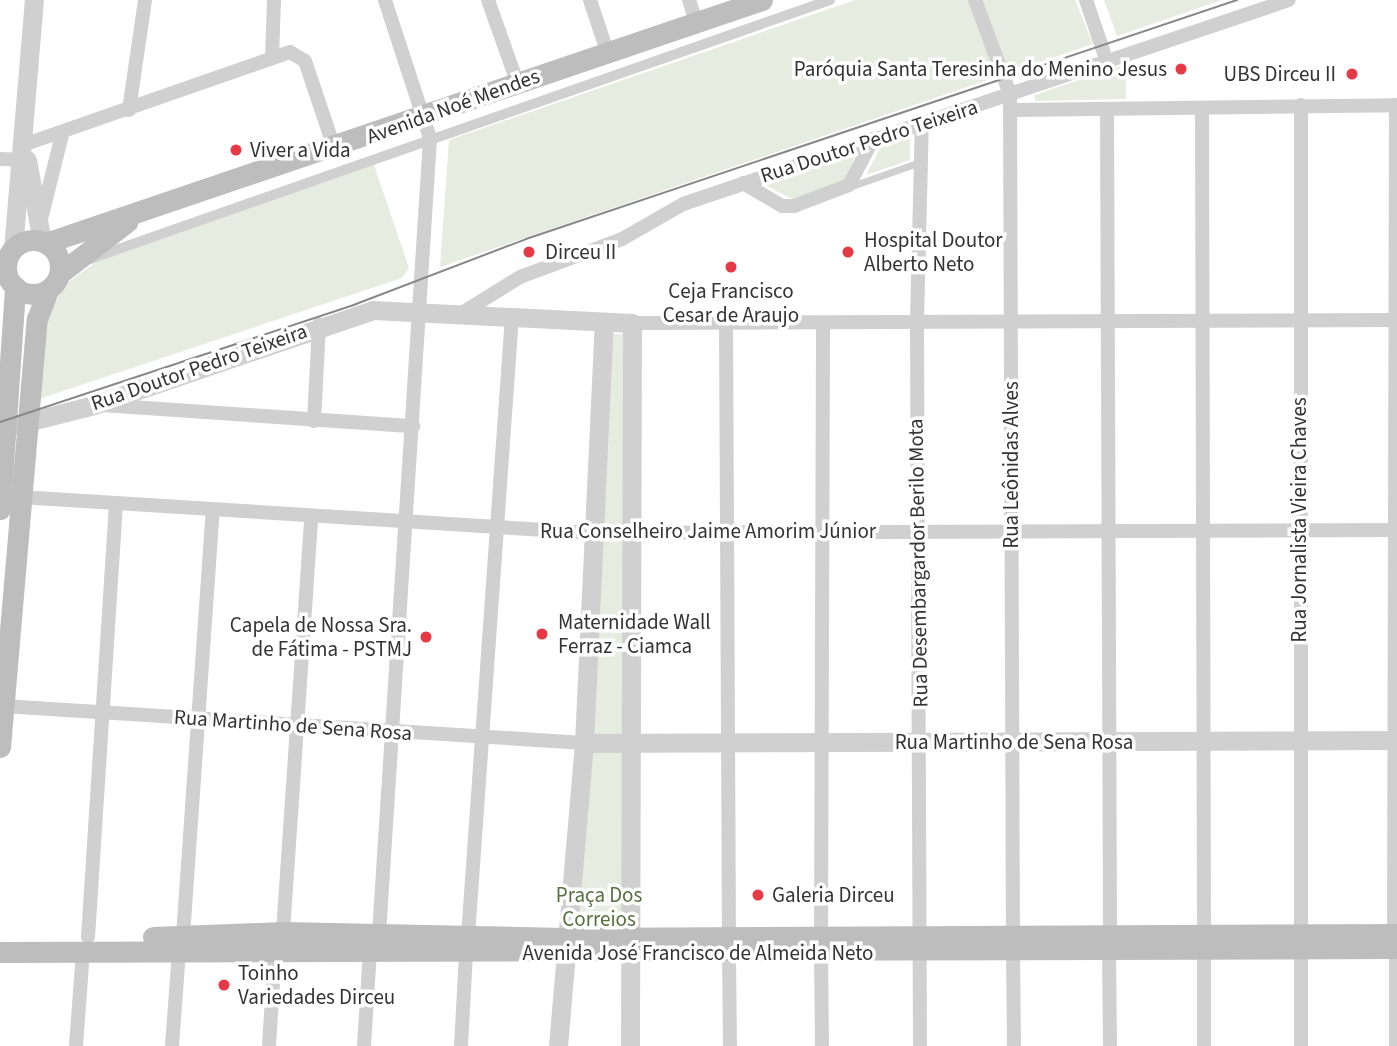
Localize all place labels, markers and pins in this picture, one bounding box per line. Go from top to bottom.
place label: Paróquia Santa Teresinha do Menino Jesus [794,56,1167,82]
marker: Paróquia Santa Teresinha do Menino Jesus [1173,61,1189,77]
place label: UBS Dirceu II [1224,61,1336,87]
marker: UBS Dirceu II [1342,64,1362,84]
place label: Viver a Vida [250,137,351,163]
marker: Viver a Vida [228,142,244,158]
place label: Hospital Doutor Alberto Neto [864,227,1003,277]
place label: Dirceu II [545,239,616,265]
marker: Dirceu II [519,242,539,262]
marker: Hospital Doutor Alberto Neto [838,242,858,262]
marker: Ceja Francisco Cesar de Araujo [723,259,739,275]
place label: Ceja Francisco Cesar de Araujo [663,278,799,328]
place label: Maternidade Wall Ferraz - Ciamca [558,609,711,659]
place label: Capela de Nossa Sra. de Fátima - PSTMJ [230,612,412,662]
marker: Maternidade Wall Ferraz - Ciamca [532,624,552,644]
marker: Capela de Nossa Sra. de Fátima - PSTMJ [418,629,434,645]
place label: Galeria Dirceu [772,882,895,908]
marker: Galeria Dirceu [750,887,766,903]
place label: Toinho Variedades Dirceu [238,960,395,1010]
marker: Toinho Variedades Dirceu [216,977,232,993]

